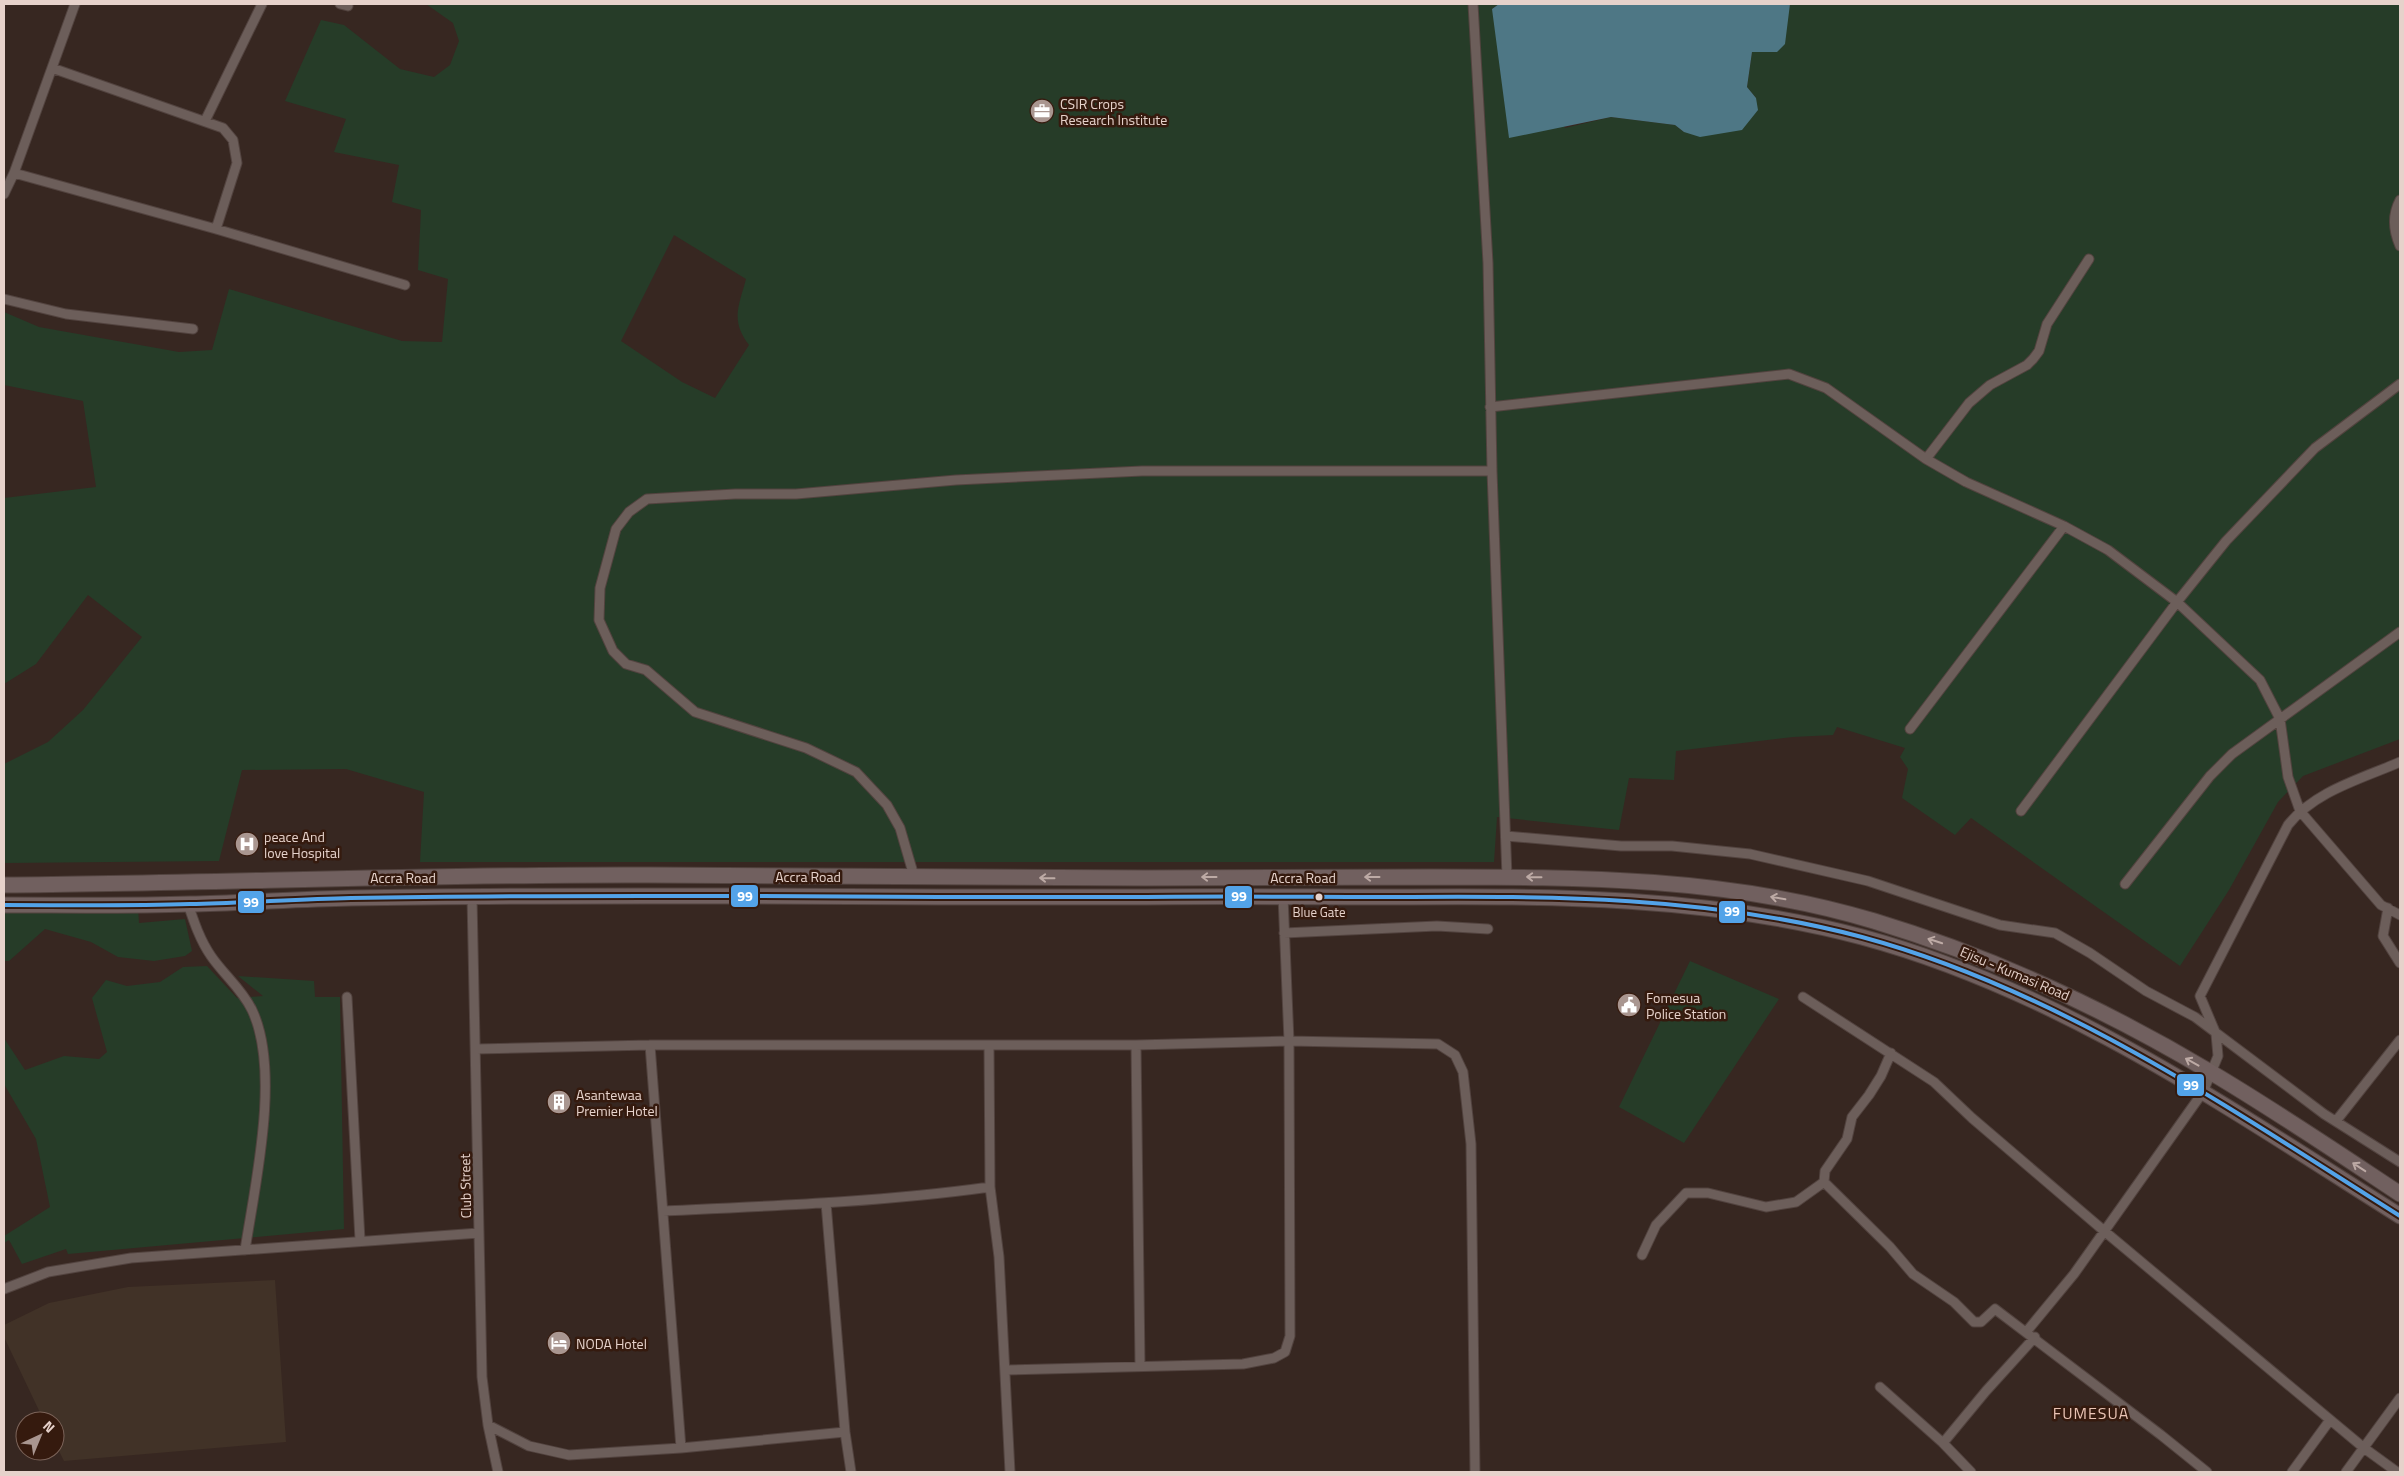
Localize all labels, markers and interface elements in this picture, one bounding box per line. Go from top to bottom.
place label: CSIR Crops Research Institute [1060,93,1167,130]
office icon: CSIR Crops Research Institute [1029,98,1055,124]
place label: peace And love Hospital [264,826,340,863]
hospital icon: peace And love Hospital [234,831,260,857]
street label: Accra Road [775,866,841,887]
street label: Accra Road [370,867,436,888]
street label: Accra Road [1270,867,1336,888]
one-way arrow [1201,872,1218,882]
one-way arrow [1364,872,1380,882]
one-way arrow [1526,872,1542,882]
one-way arrow [1039,873,1055,883]
line badge: 99 [730,884,759,908]
text: 99 [737,885,753,906]
line badge: 99 [1224,885,1253,909]
text: 99 [1231,885,1247,906]
line badge: 99 [237,890,265,914]
text: 99 [243,891,259,912]
marker: Blue Gate [1314,892,1324,902]
one-way arrow [1771,893,1787,903]
line badge: 99 [1718,900,1746,924]
text: 99 [1724,900,1740,921]
place label: Blue Gate [1293,902,1346,922]
one-way arrow [1927,935,1943,945]
street label: Ejisu - Kumasi Road [1957,940,2073,1006]
place label: Fomesua Police Station [1646,987,1726,1024]
public building icon: Fomesua Police Station [1616,992,1642,1018]
one-way arrow [2185,1057,2200,1067]
line badge: 99 [2176,1073,2205,1097]
text: 99 [2183,1074,2199,1095]
place label: Asantewaa Premier Hotel [576,1084,658,1121]
building icon: Asantewaa Premier Hotel [546,1089,572,1115]
street label: Club Street [454,1153,476,1219]
one-way arrow [2353,1162,2367,1172]
hotel icon: NODA Hotel [546,1330,572,1356]
place label: NODA Hotel [576,1333,647,1354]
district label: FUMESUA [2053,1401,2129,1425]
north arrow [15,1411,65,1461]
text: N [39,1415,60,1437]

